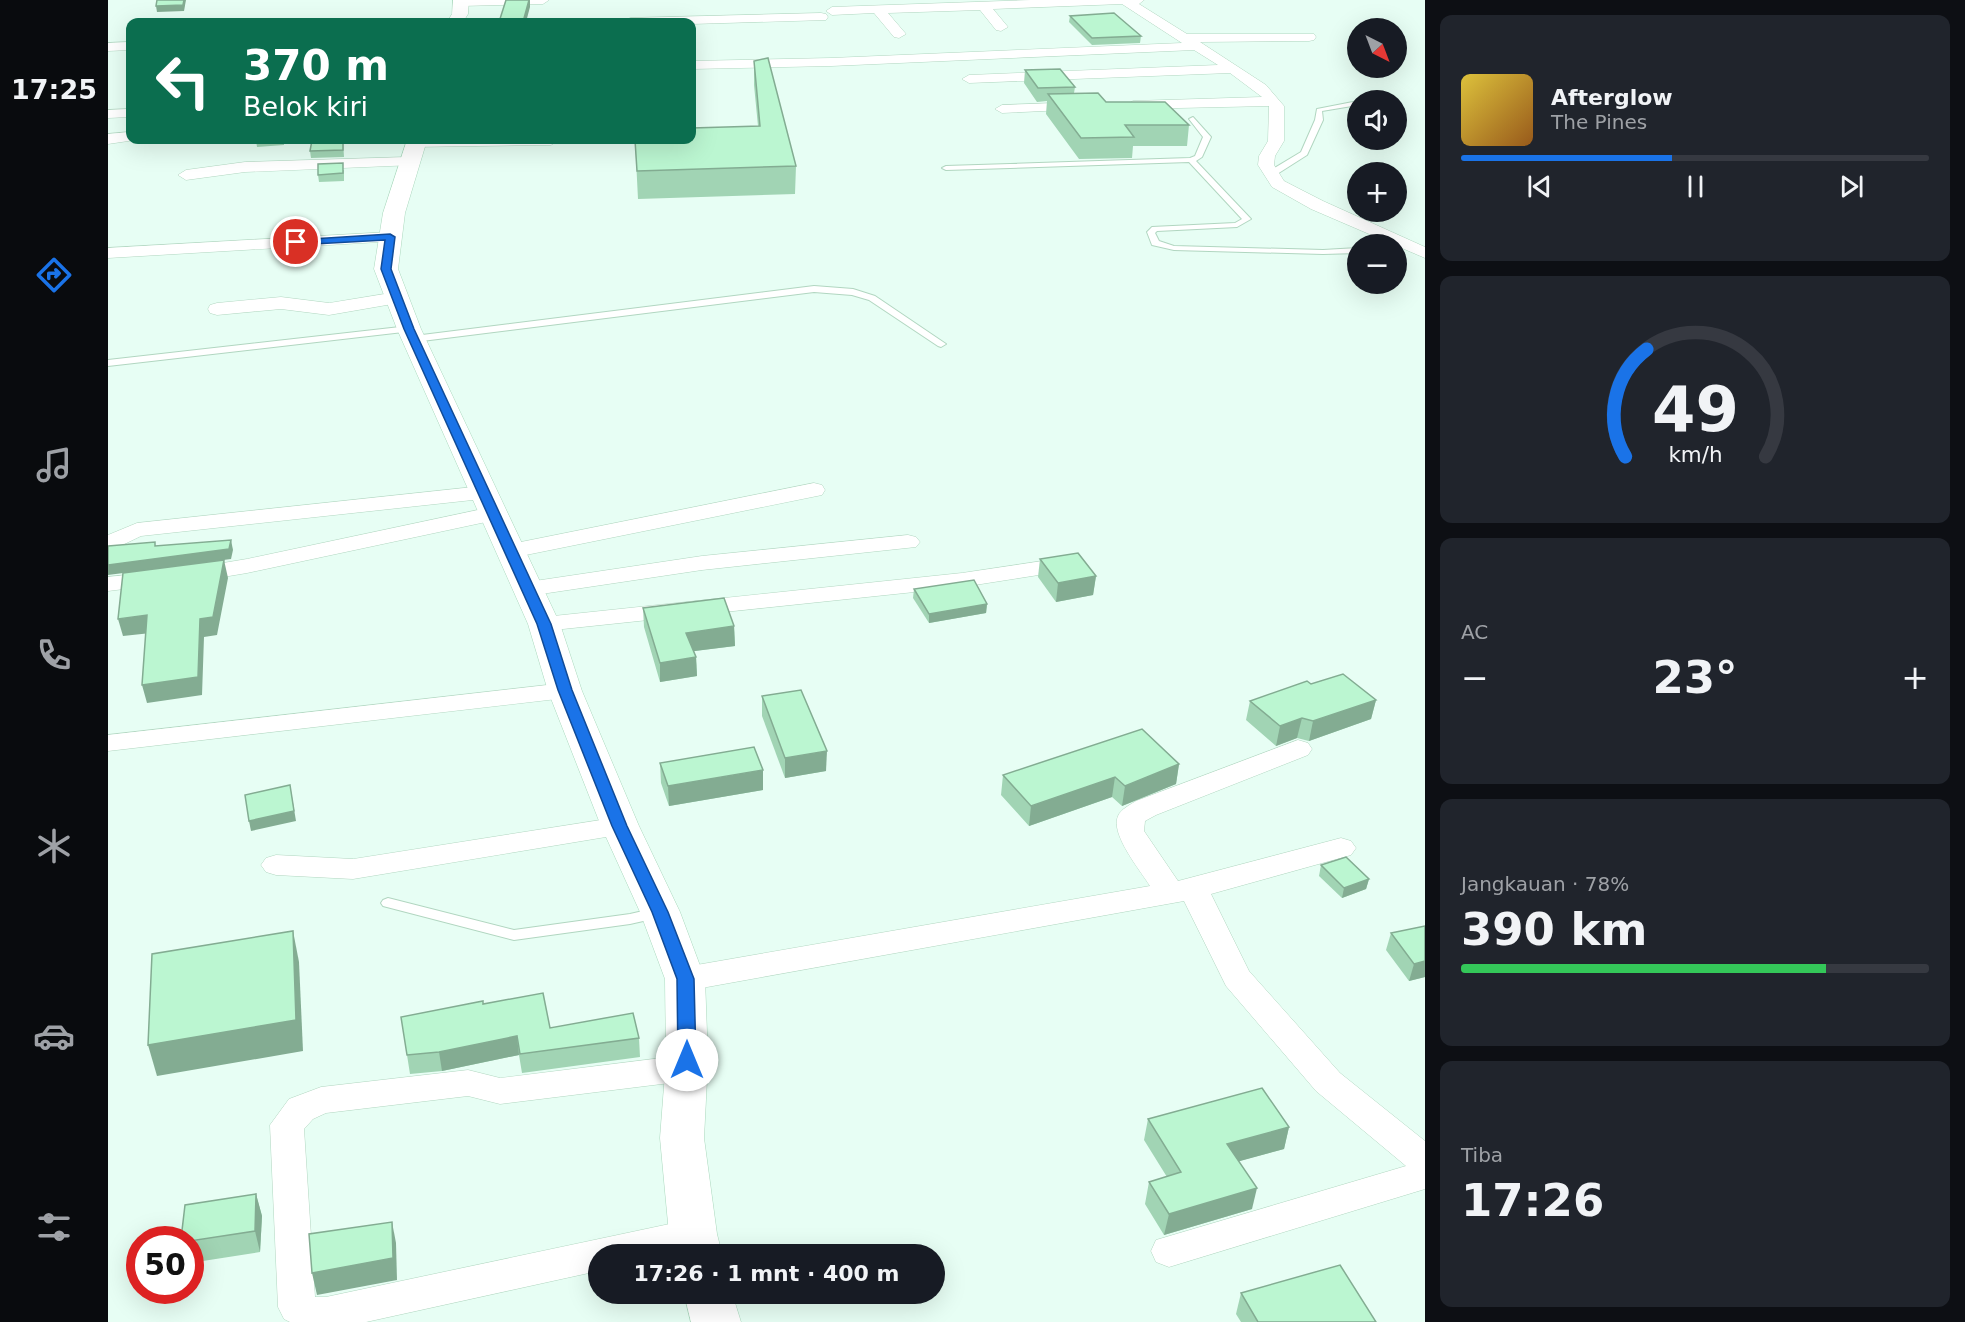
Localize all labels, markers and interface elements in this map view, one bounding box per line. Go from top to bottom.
north arrow [1347,18,1407,78]
map controls [1347,18,1407,294]
text: 370 m [243,41,389,90]
icon: left [144,42,222,120]
text: 17:25 [11,74,97,105]
text: Afterglow [1551,85,1673,110]
button: sound [1347,90,1407,150]
text: Belok kiri [243,91,368,122]
text: The Pines [1551,110,1647,134]
button: + [1347,162,1407,222]
icon: previous [1523,170,1556,203]
icon: pause [1679,170,1712,203]
icon: next [1835,170,1868,203]
pin [270,216,321,267]
icon: arrive [279,225,312,258]
button: − [1347,234,1407,294]
icon: directions [33,254,75,296]
text: 49 [1652,373,1738,446]
text: km/h [1668,442,1722,467]
icon: music [33,444,75,486]
text: AC [1461,620,1488,644]
icon: phone [33,634,75,676]
text: 23° [1652,651,1738,704]
text: − [1461,658,1489,697]
text: + [1901,658,1929,697]
icon: climate [33,825,75,867]
text: Jangkauan · 78% [1461,872,1629,896]
text: 390 km [1461,903,1647,956]
icon: car [33,1015,75,1057]
position arrow [655,1028,719,1092]
text: Tiba [1461,1143,1503,1167]
text: 17:26 [1461,1174,1604,1227]
icon: filters [33,1206,75,1248]
speed limit sign: 50 [126,1226,204,1304]
text: 17:26 · 1 mnt · 400 m [634,1261,899,1286]

